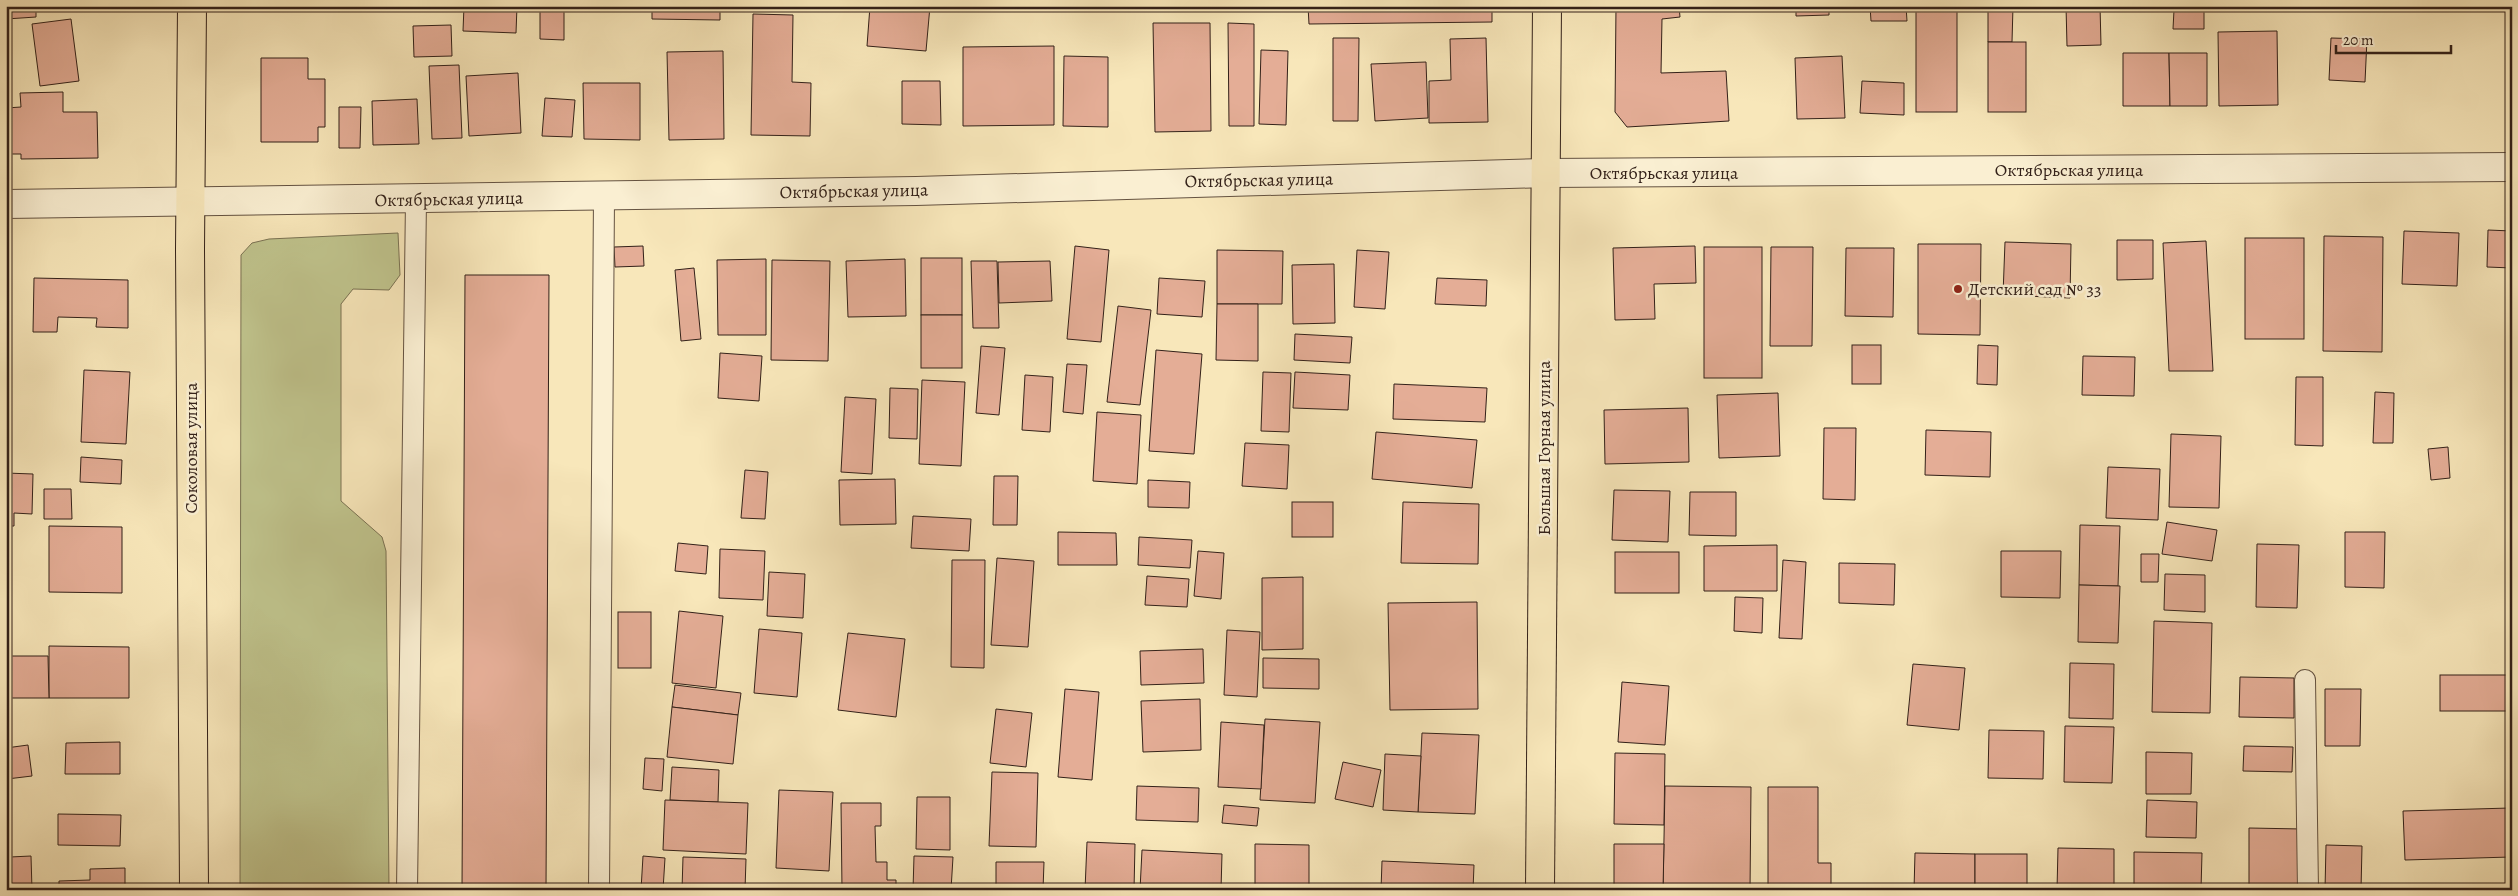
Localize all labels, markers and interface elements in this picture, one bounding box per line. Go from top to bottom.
scale bar [2336,22,2450,54]
text: 20 m [2343,30,2374,50]
street label: Октябрьская улица [1995,158,2144,182]
street label: Октябрьская улица [1590,161,1739,185]
street label: Октябрьская улица [1185,167,1334,193]
street label: Октябрьская улица [780,178,929,204]
street label: Октябрьская улица [375,186,524,212]
place label: Детский сад № 33 [1968,277,2102,301]
marker: Детский сад № 33 [1952,283,1964,295]
street label: Большая Горная улица [1532,360,1556,536]
street label: Соколовая улица [179,382,203,514]

